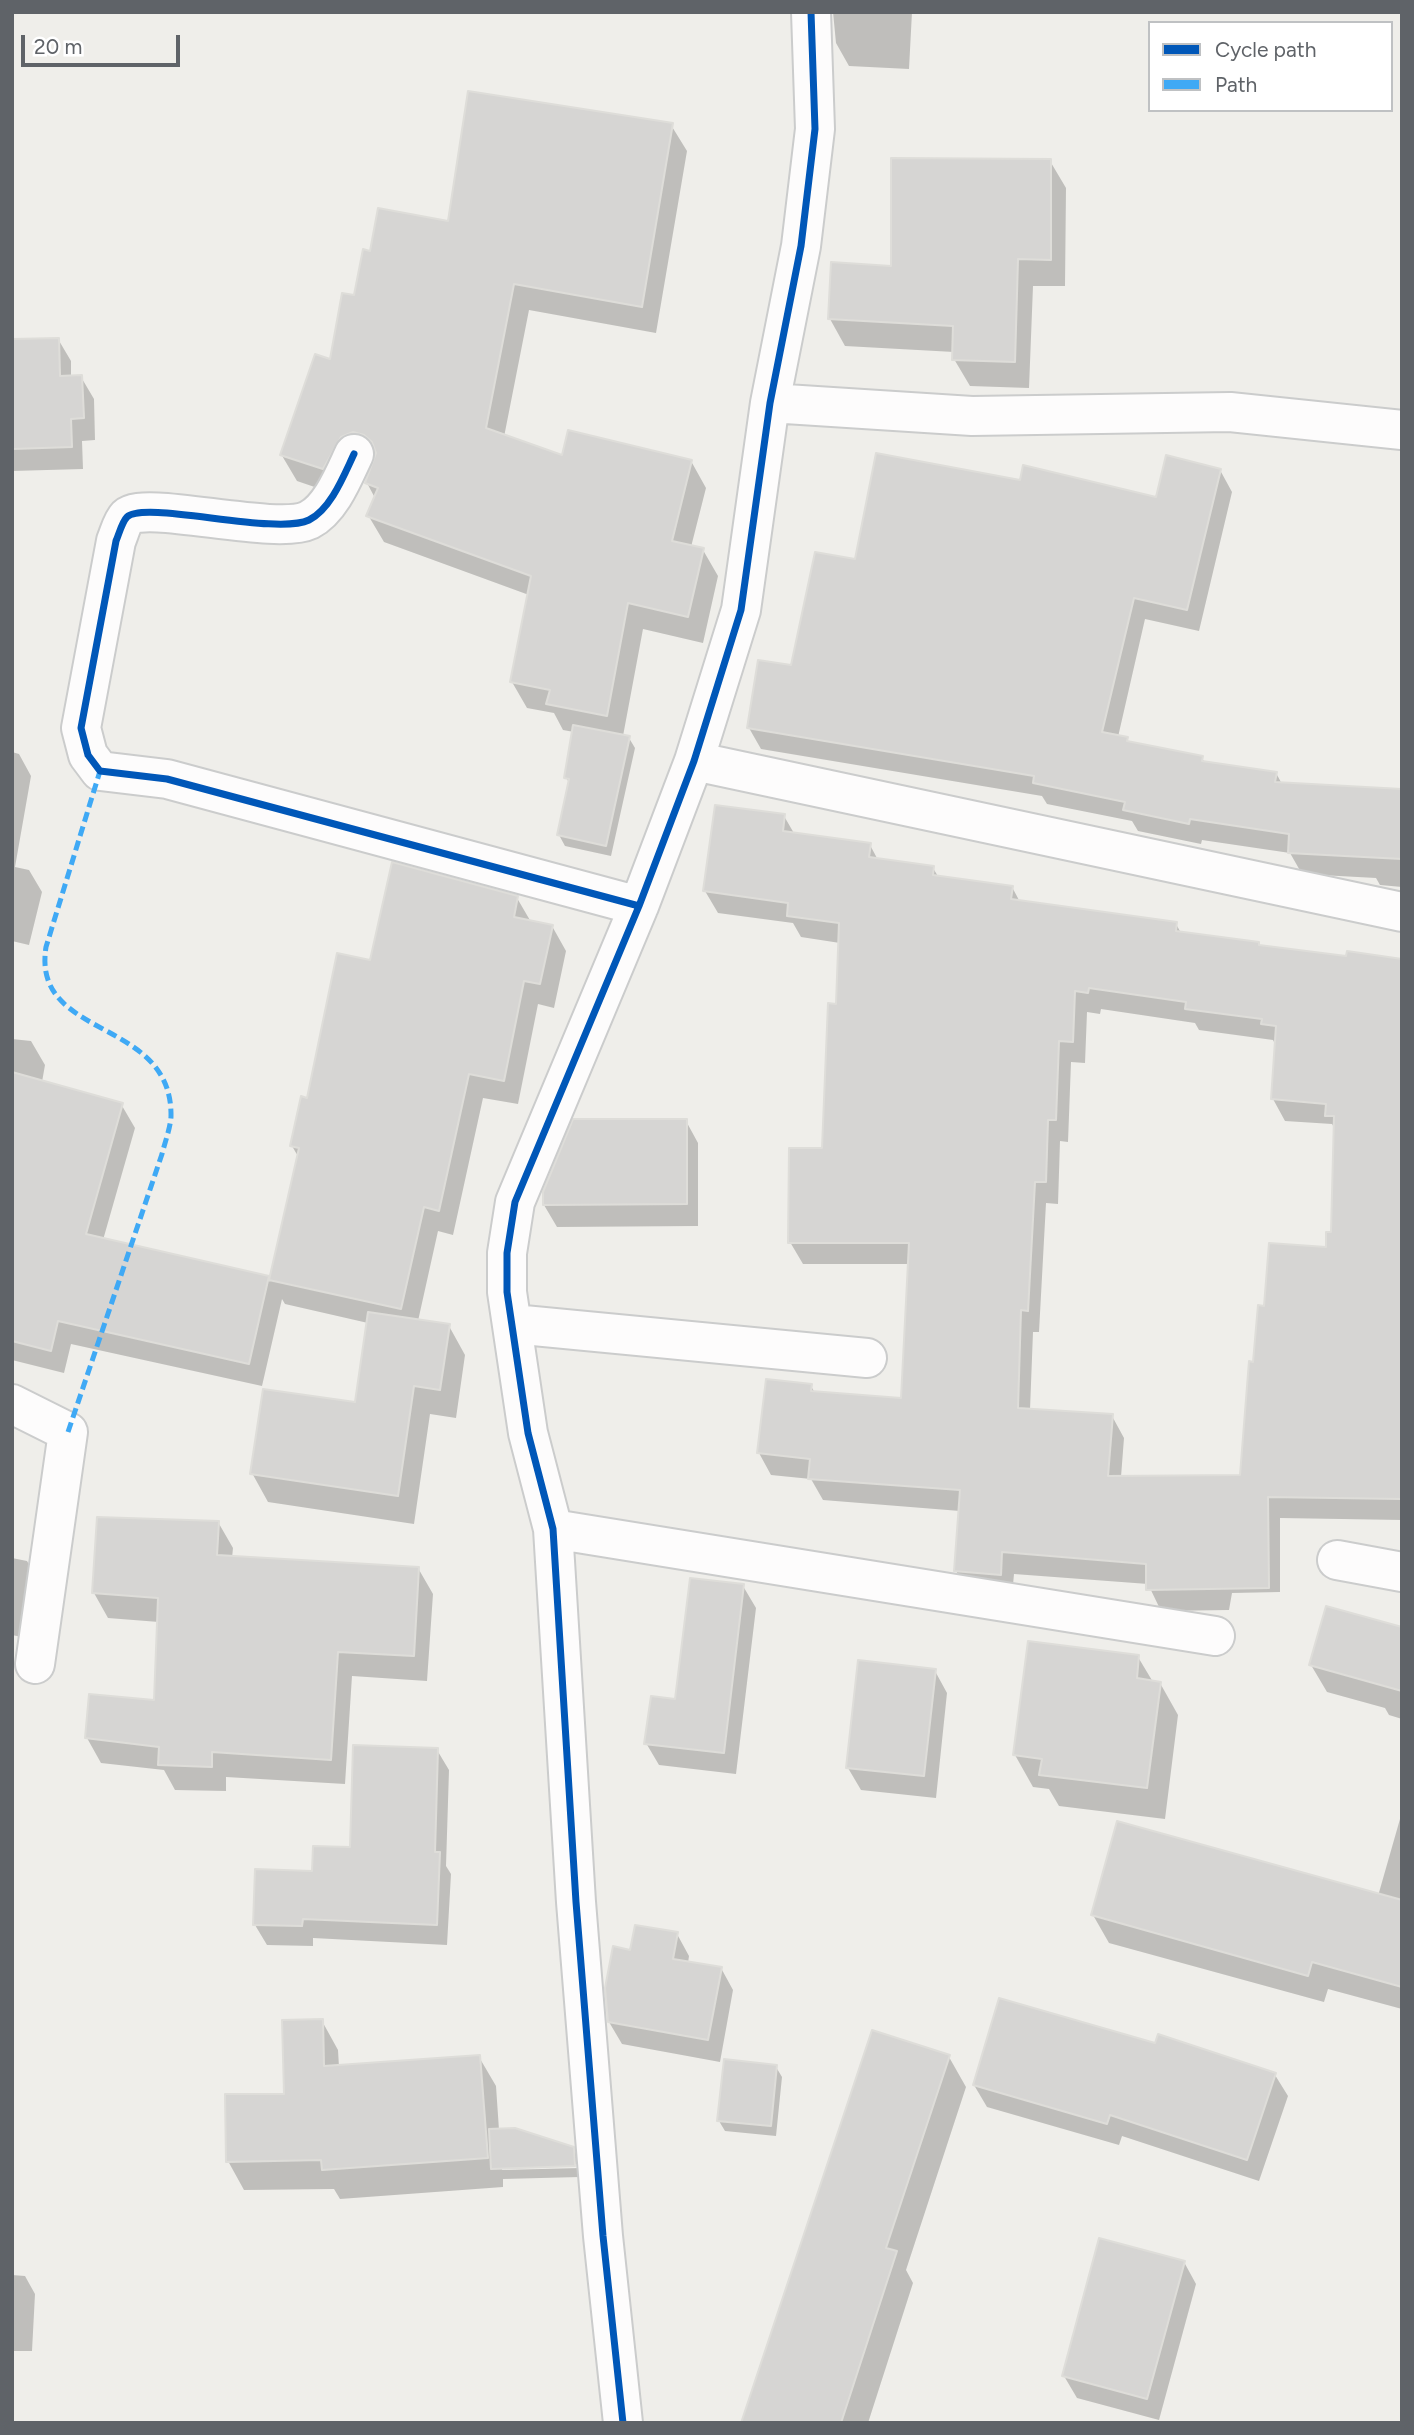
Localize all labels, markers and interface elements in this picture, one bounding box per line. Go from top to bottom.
scale bar [24,21,184,65]
legend [1148,21,1393,112]
text: 20 m [34,34,82,59]
text: Cycle path [1215,37,1316,62]
text: Path [1215,72,1257,97]

